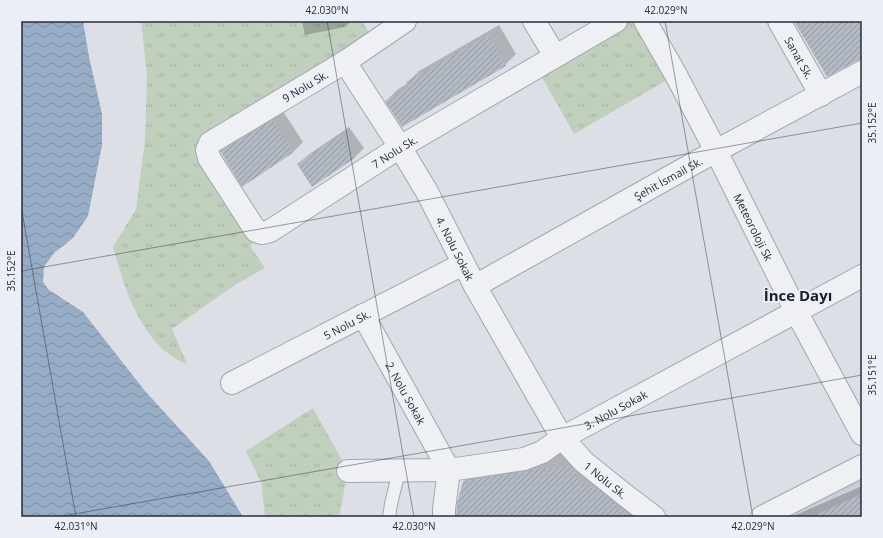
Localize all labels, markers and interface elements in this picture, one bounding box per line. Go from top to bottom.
text: 42.030°N [305,3,349,17]
text: 42.029°N [644,3,688,17]
street label: Sanat Sk. [782,34,818,82]
street label: 9 Nolu Sk. [279,66,331,106]
text: 35.152°E [865,102,879,144]
street label: 7 Nolu Sk. [368,131,420,171]
street label: Şehit İsmail Sk. [631,153,705,203]
street label: Meteoroloji Sk [731,191,777,263]
street label: 4. Nolu Sokak [433,214,478,283]
text: 35.152°E [4,250,18,292]
district label: İnce Dayı [764,285,832,305]
street label: 5 Nolu Sk. [320,305,373,342]
text: 35.151°E [865,354,879,396]
street label: 2. Nolu Sokak [383,359,430,427]
street label: 3. Nolu Sokak [581,386,650,432]
street label: 1 Nolu Sk. [581,458,631,502]
text: 42.031°N [54,519,98,533]
text: 42.030°N [392,519,436,533]
text: 42.029°N [731,519,775,533]

